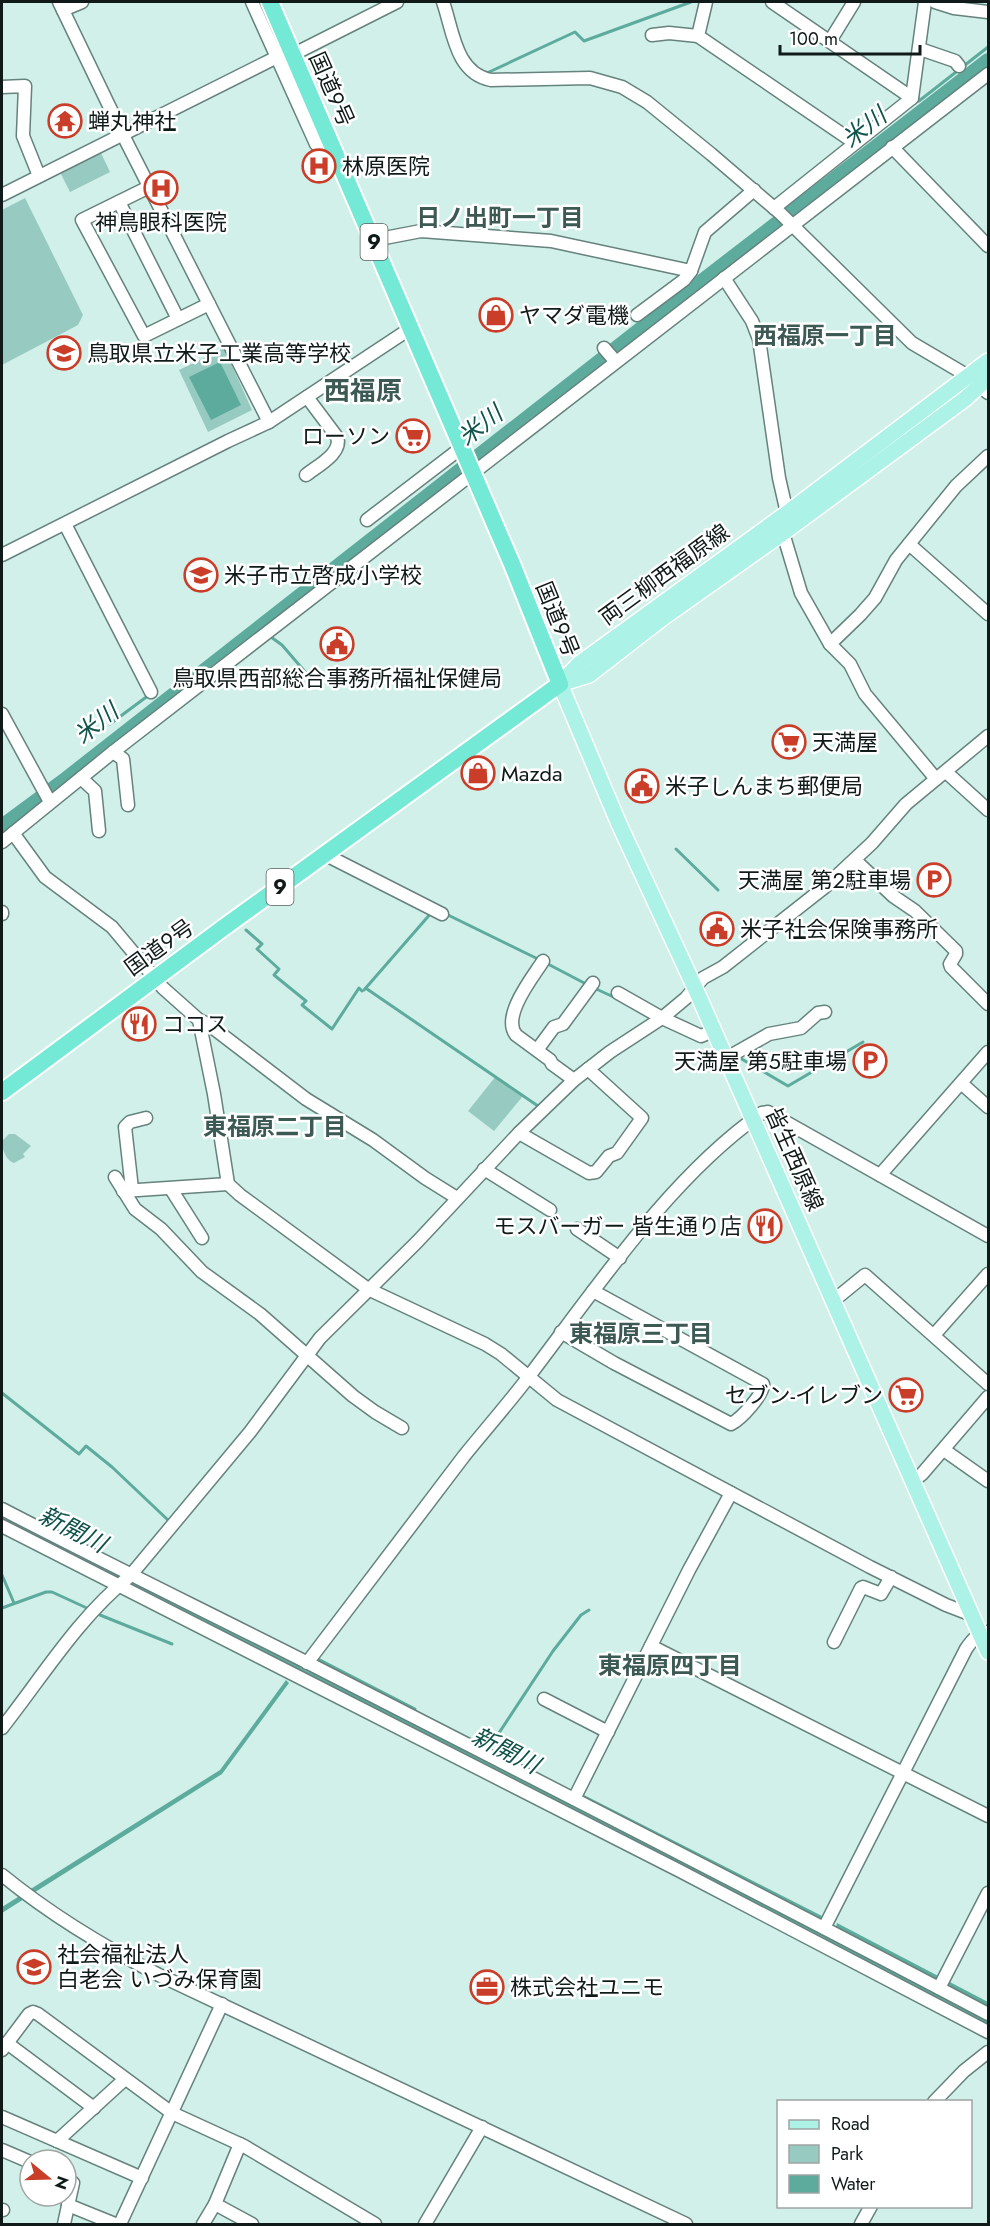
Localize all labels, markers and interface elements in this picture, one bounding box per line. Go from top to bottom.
scale bar [780,18,920,56]
text: 100 m [789,26,838,52]
street label: 国道9号 [301,47,363,131]
water label: 米川 [834,97,896,156]
temple icon: 蝉丸神社 [47,103,83,139]
place label: 蝉丸神社 [88,105,176,137]
hospital icon: 林原医院 [301,148,337,184]
place label: 林原医院 [342,150,430,182]
hospital icon: 神鳥眼科医院 [143,170,179,206]
district label: 日ノ出町一丁目 [416,200,584,235]
place label: 神鳥眼科医院 [95,206,227,238]
road number: 9 [360,224,388,260]
shop icon: ヤマダ電機 [478,297,514,333]
place label: ヤマダ電機 [519,299,629,331]
district label: 西福原一丁目 [753,318,897,353]
school or university icon: 鳥取県立米子工業高等学校 [46,335,82,371]
place label: 鳥取県立米子工業高等学校 [87,337,351,369]
district label: 西福原 [324,372,402,410]
water label: 米川 [450,395,512,454]
supermarket icon: ローソン [395,418,431,454]
place label: ローソン [302,420,390,452]
street label: 両三柳西福原線 [592,516,736,632]
school or university icon: 米子市立啓成小学校 [183,557,219,593]
place label: 米子市立啓成小学校 [224,559,422,591]
street label: 国道9号 [528,577,588,661]
public building icon: 鳥取県西部総合事務所福祉保健局 [319,626,355,662]
place label: 鳥取県西部総合事務所福祉保健局 [172,662,502,694]
water label: 米川 [66,693,128,752]
supermarket icon: 天満屋 [771,724,807,760]
place label: 天満屋 [812,726,878,758]
shop icon: Mazda [460,755,496,791]
place label: Mazda [501,757,563,789]
public building icon: 米子しんまち郵便局 [624,768,660,804]
place label: 米子しんまち郵便局 [665,770,863,802]
parking icon: 天満屋 第2駐車場 [916,862,952,898]
place label: 天満屋 第2駐車場 [738,864,911,896]
road number: 9 [266,869,294,905]
street label: 国道9号 [118,911,200,983]
public building icon: 米子社会保険事務所 [699,911,735,947]
place label: 米子社会保険事務所 [740,913,938,945]
restaurant icon: ココス [121,1006,157,1042]
place label: ココス [162,1008,228,1040]
parking icon: 天満屋 第5駐車場 [852,1043,888,1079]
place label: 天満屋 第5駐車場 [674,1045,847,1077]
street label: 皆生西原線 [758,1102,832,1216]
district label: 東福原二丁目 [203,1109,347,1144]
restaurant icon: モスバーガー 皆生通り店 [747,1208,783,1244]
place label: モスバーガー 皆生通り店 [493,1210,742,1242]
district label: 東福原三丁目 [569,1316,713,1351]
supermarket icon: セブン-イレブン [888,1377,924,1413]
place label: セブン-イレブン [724,1379,883,1411]
water label: 新開川 [33,1497,116,1562]
district label: 東福原四丁目 [598,1648,742,1683]
water label: 新開川 [466,1718,549,1783]
place label: 社会福祉法人 白老会 いづみ保育園 [57,1938,262,1995]
school or university icon: 社会福祉法人 白老会 いづみ保育園 [16,1949,52,1985]
office icon: 株式会社ユニモ [469,1969,505,2005]
place label: 株式会社ユニモ [510,1971,664,2003]
legend [777,2100,972,2208]
text: Road [831,2111,870,2137]
text: Park [831,2141,863,2167]
north arrow [18,2148,78,2208]
text: Water [831,2171,876,2197]
text: N [49,2173,75,2192]

